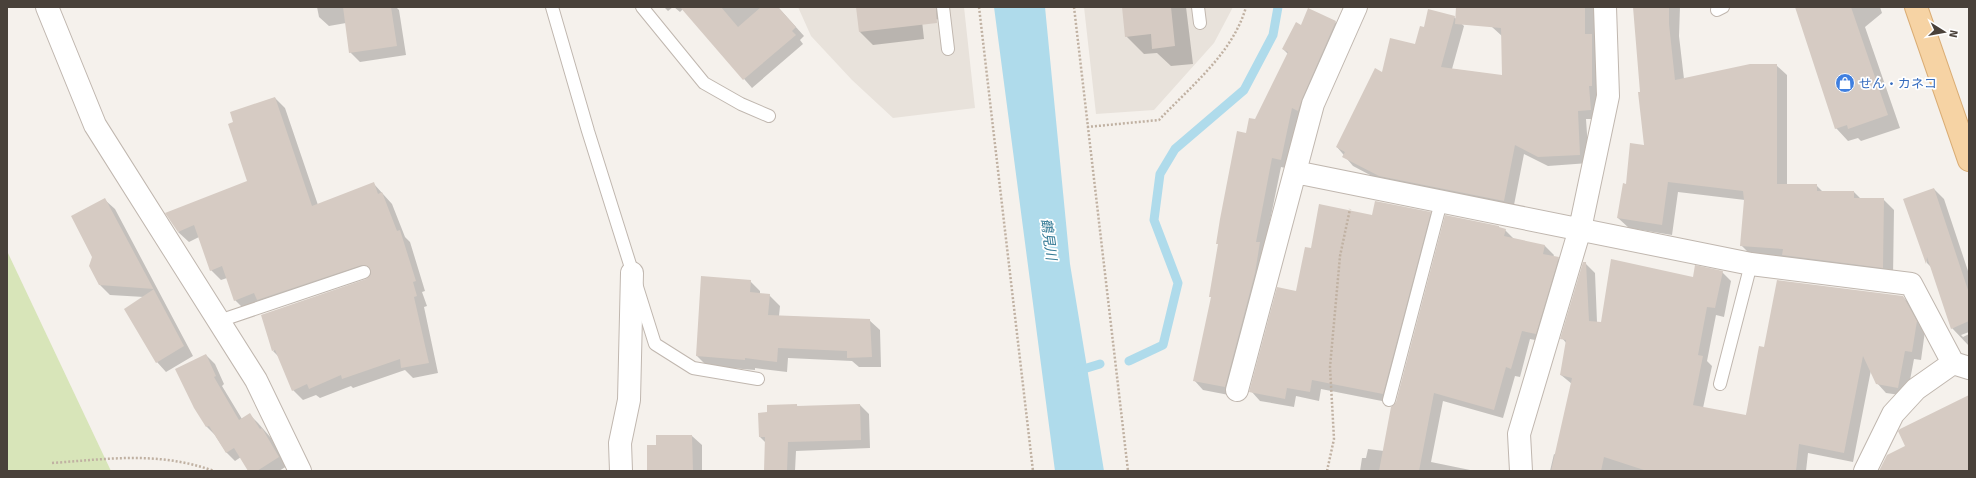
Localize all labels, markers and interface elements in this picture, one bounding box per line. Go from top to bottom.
north arrow [1924,12,1964,52]
text: N [1946,29,1960,39]
shop icon: せん・カネコ [1834,72,1856,94]
place label: せん・カネコ [1859,76,1937,91]
water label: 鶴見川 [1037,217,1060,263]

